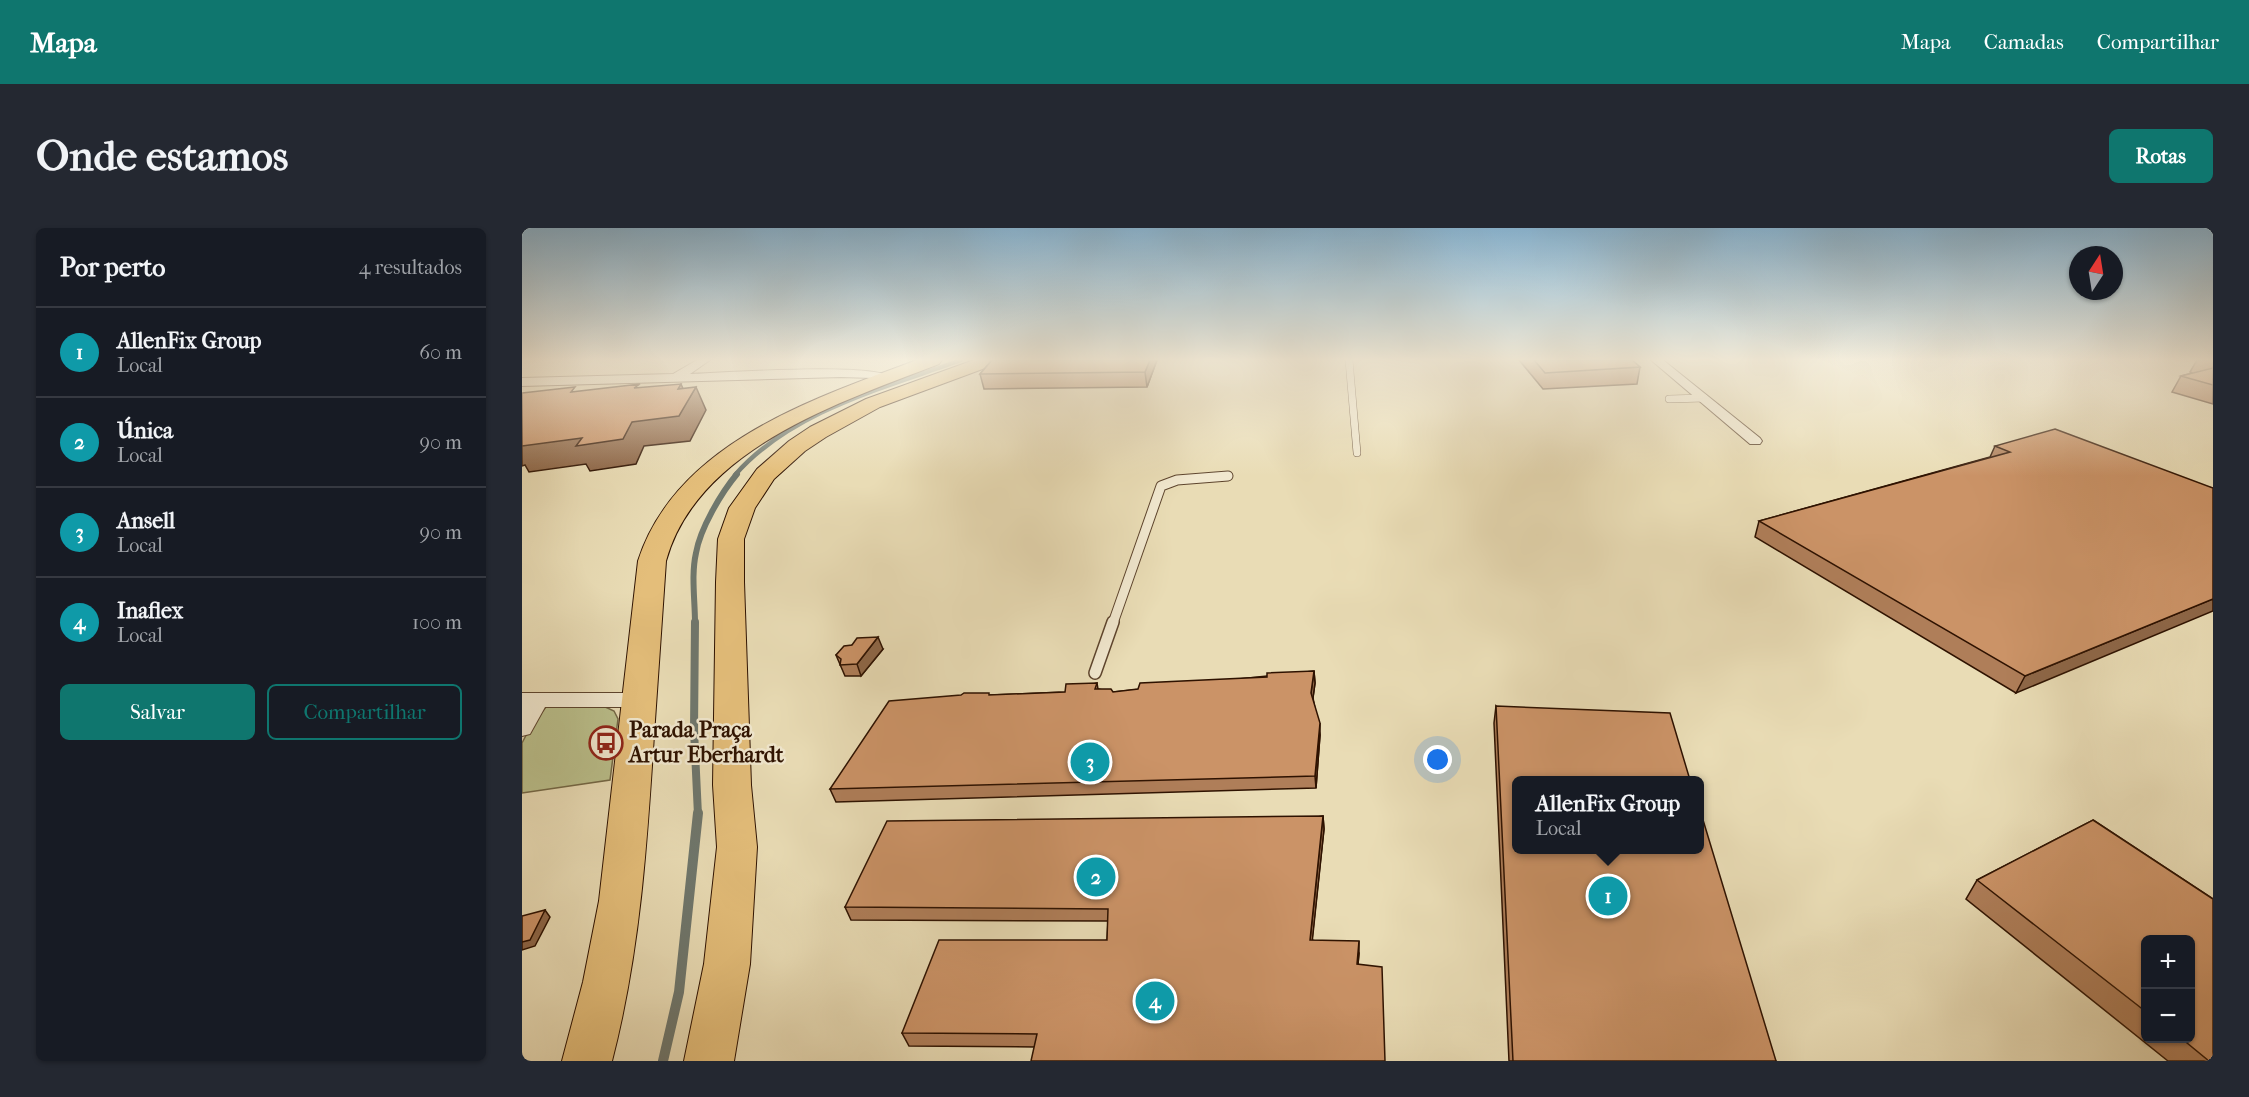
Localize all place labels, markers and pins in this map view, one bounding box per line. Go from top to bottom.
place label: Parada Praça Artur Eberhardt [627,717,785,768]
bus stop icon: Parada Praça Artur Eberhardt [588,725,624,761]
pin: 3 [1070,740,1110,784]
pin: 2 [1076,854,1116,900]
pin: 1 [1588,874,1628,918]
pin: 4 [1136,978,1174,1024]

